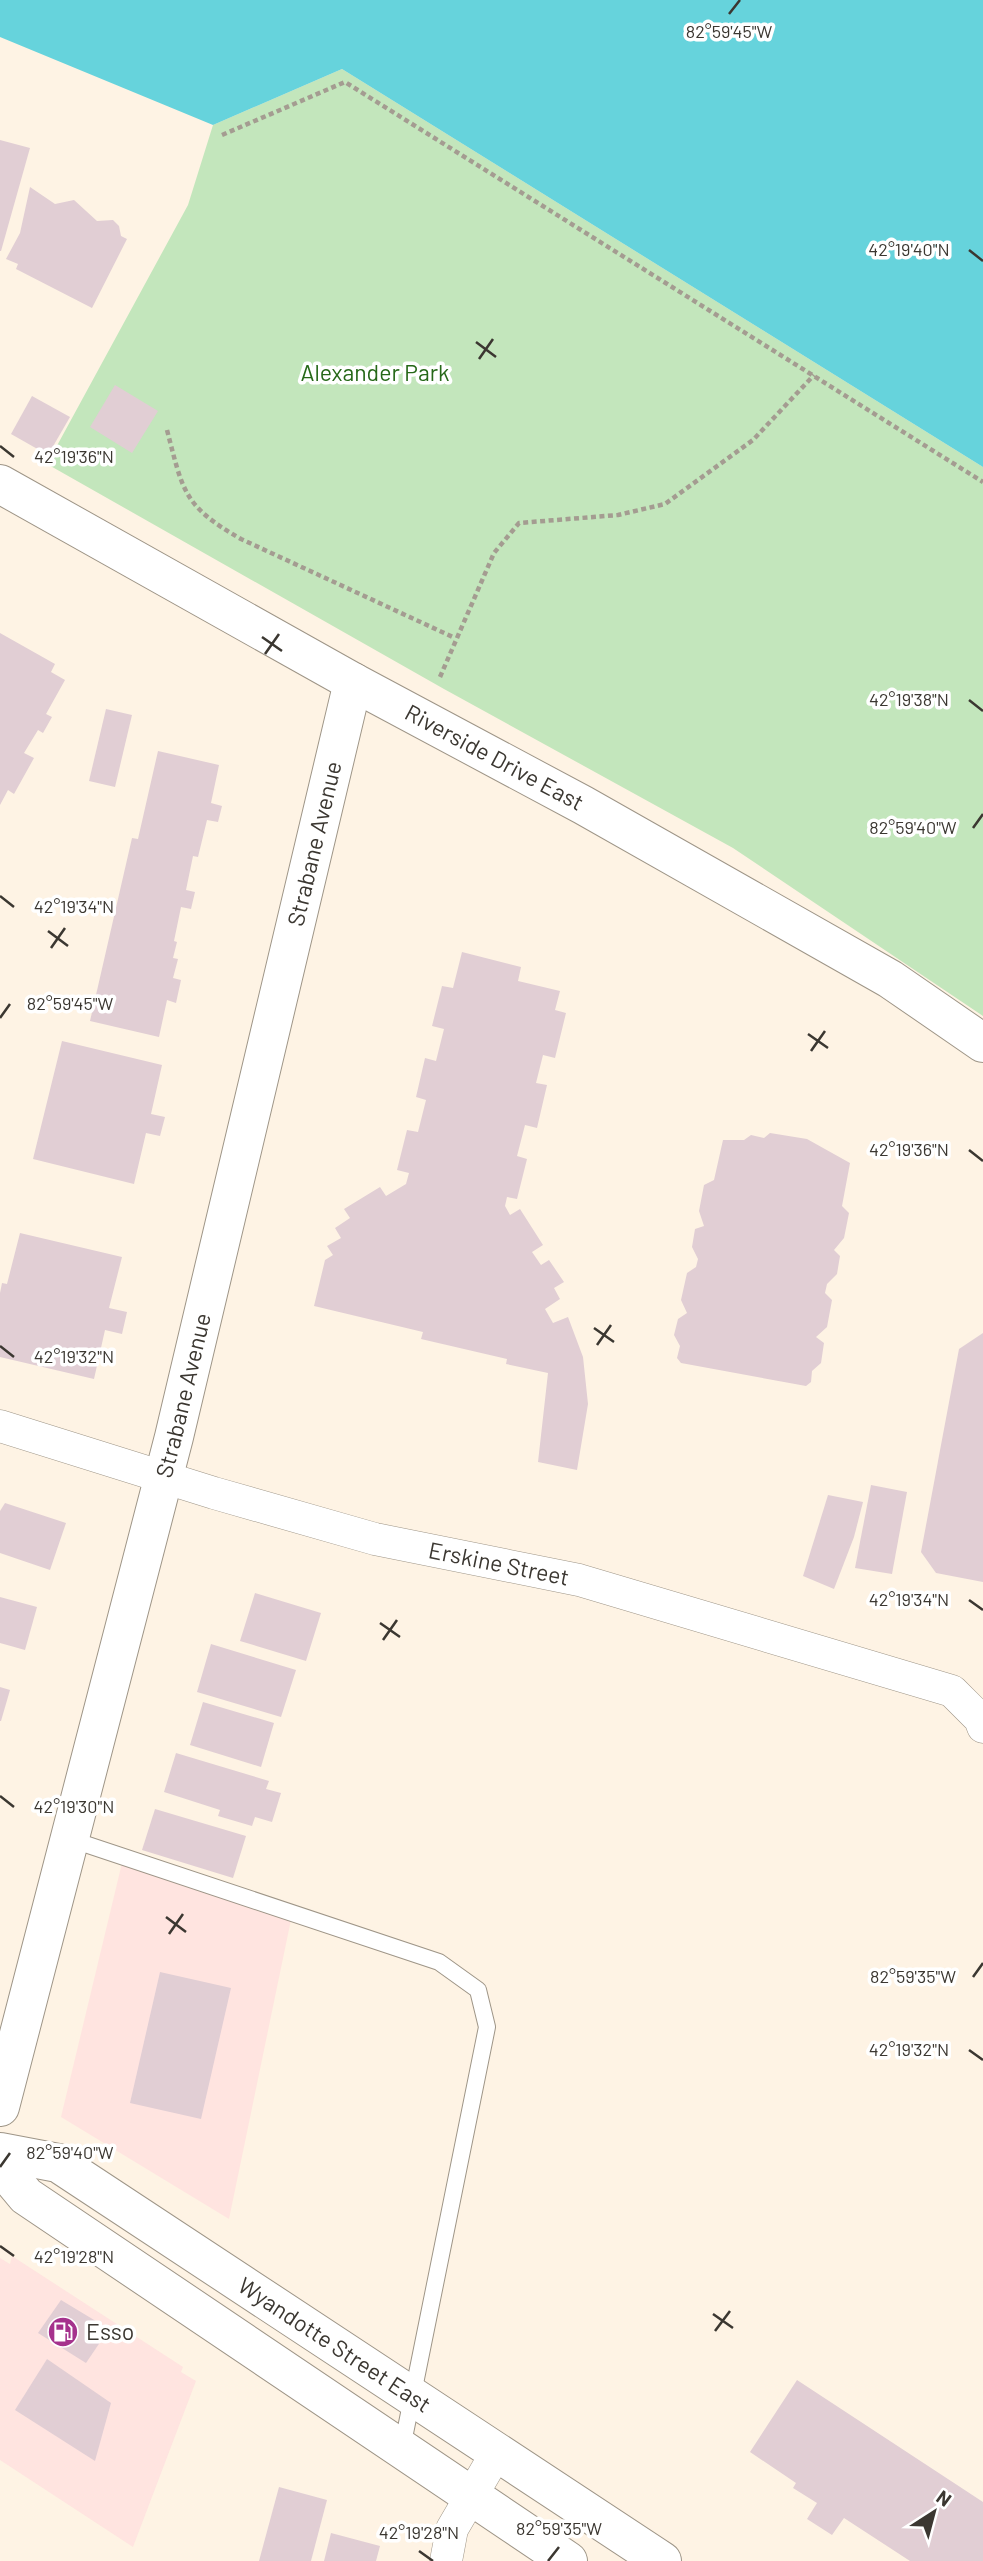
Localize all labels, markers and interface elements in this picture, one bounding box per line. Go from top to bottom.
text: 82°59'45"W [686,20,772,42]
text: 42°19'40"N [868,238,950,260]
park label: Alexander Park [300,358,450,386]
text: 42°19'36"N [34,445,114,467]
text: 42°19'38"N [869,688,949,710]
street label: Riverside Drive East [401,698,589,816]
street label: Strabane Avenue [281,758,347,929]
text: 82°59'40"W [869,816,957,838]
text: 42°19'34"N [34,895,114,917]
text: 82°59'45"W [27,992,113,1014]
text: 42°19'36"N [869,1138,949,1160]
street label: Strabane Avenue [149,1310,216,1480]
text: 42°19'32"N [34,1345,114,1367]
street label: Erskine Street [426,1535,572,1591]
text: 42°19'34"N [869,1588,949,1610]
text: 42°19'30"N [34,1795,114,1817]
text: 82°59'35"W [870,1965,956,1987]
text: 42°19'32"N [869,2038,949,2060]
text: 82°59'40"W [26,2141,114,2163]
text: 42°19'28"N [34,2245,114,2267]
street label: Wyandotte Street East [233,2271,437,2418]
fuel station icon: Esso [46,2315,80,2349]
place label: Esso [86,2317,134,2345]
north arrow [899,2477,969,2547]
text: N [932,2485,956,2511]
text: 82°59'35"W [516,2517,602,2539]
text: 42°19'28"N [379,2521,459,2543]

